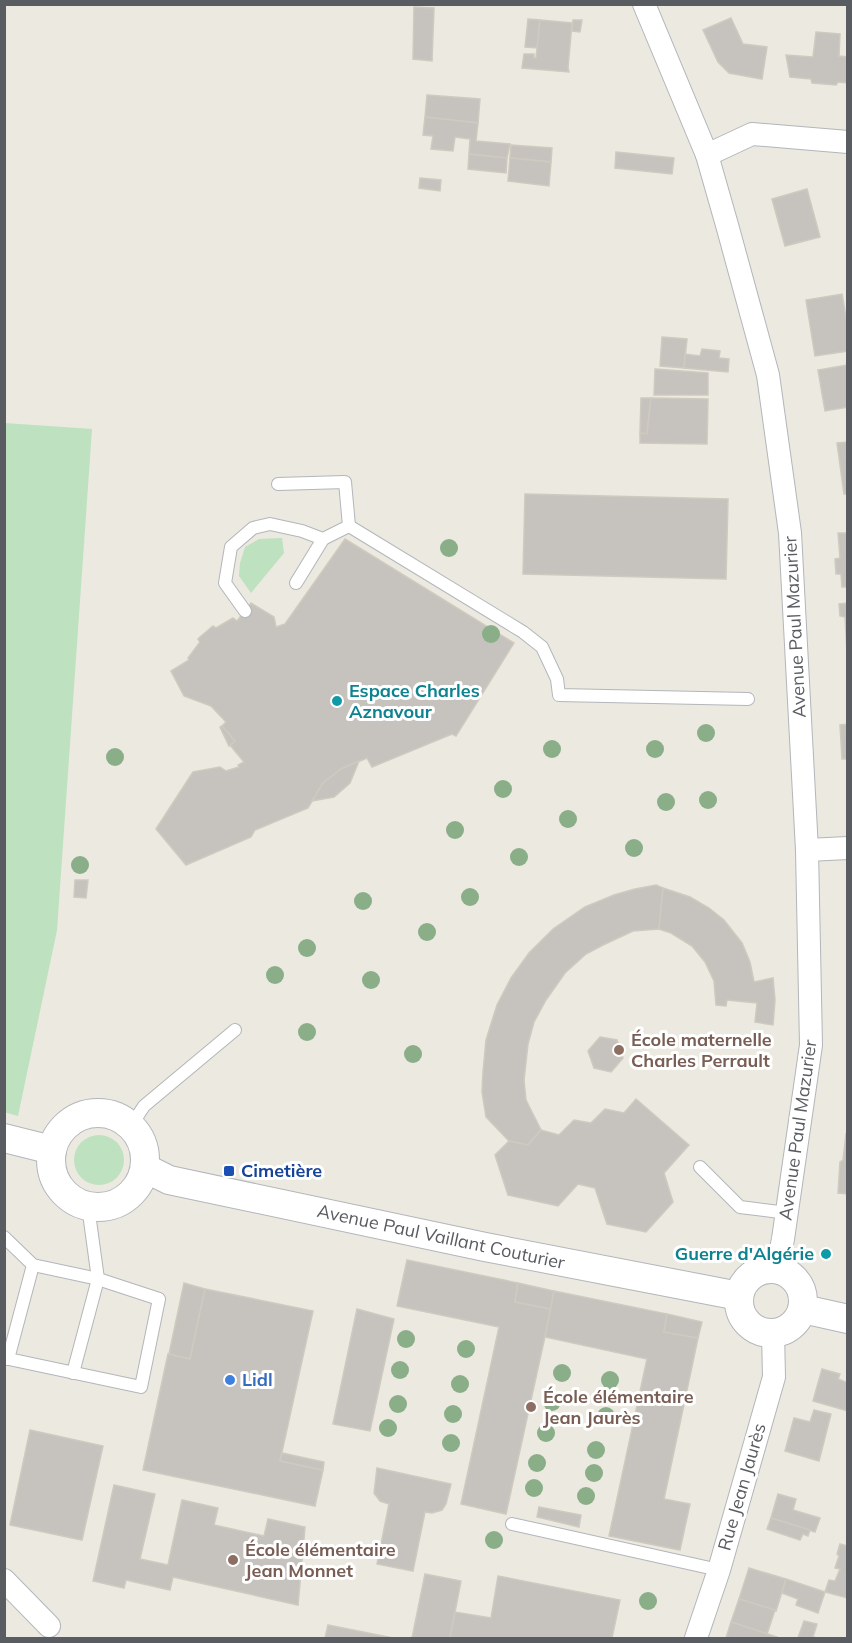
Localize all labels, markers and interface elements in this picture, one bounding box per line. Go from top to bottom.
street label: Avenue Paul Mazurier [778,535,811,718]
place label: Espace Charles Aznavour [349,679,480,723]
marker: Espace Charles Aznavour [330,694,344,708]
place label: École maternelle Charles Perrault [631,1028,772,1072]
street label: Avenue Paul Mazurier [773,1038,822,1222]
marker: École maternelle Charles Perrault [612,1043,626,1057]
place label: Cimetière [241,1159,322,1182]
marker: Cimetière [222,1164,236,1178]
street label: Avenue Paul Vaillant Couturier [315,1199,567,1274]
place label: Guerre d'Algérie [675,1242,814,1265]
marker: Guerre d'Algérie [819,1247,833,1261]
place label: Lidl [242,1368,273,1391]
marker: Lidl [223,1373,237,1387]
place label: École élémentaire Jean Jaurès [543,1385,694,1429]
marker: École élémentaire Jean Jaurès [524,1400,538,1414]
street label: Rue Jean Jaurès [712,1421,771,1553]
place label: École élémentaire Jean Monnet [245,1538,396,1582]
marker: École élémentaire Jean Monnet [226,1553,240,1567]

